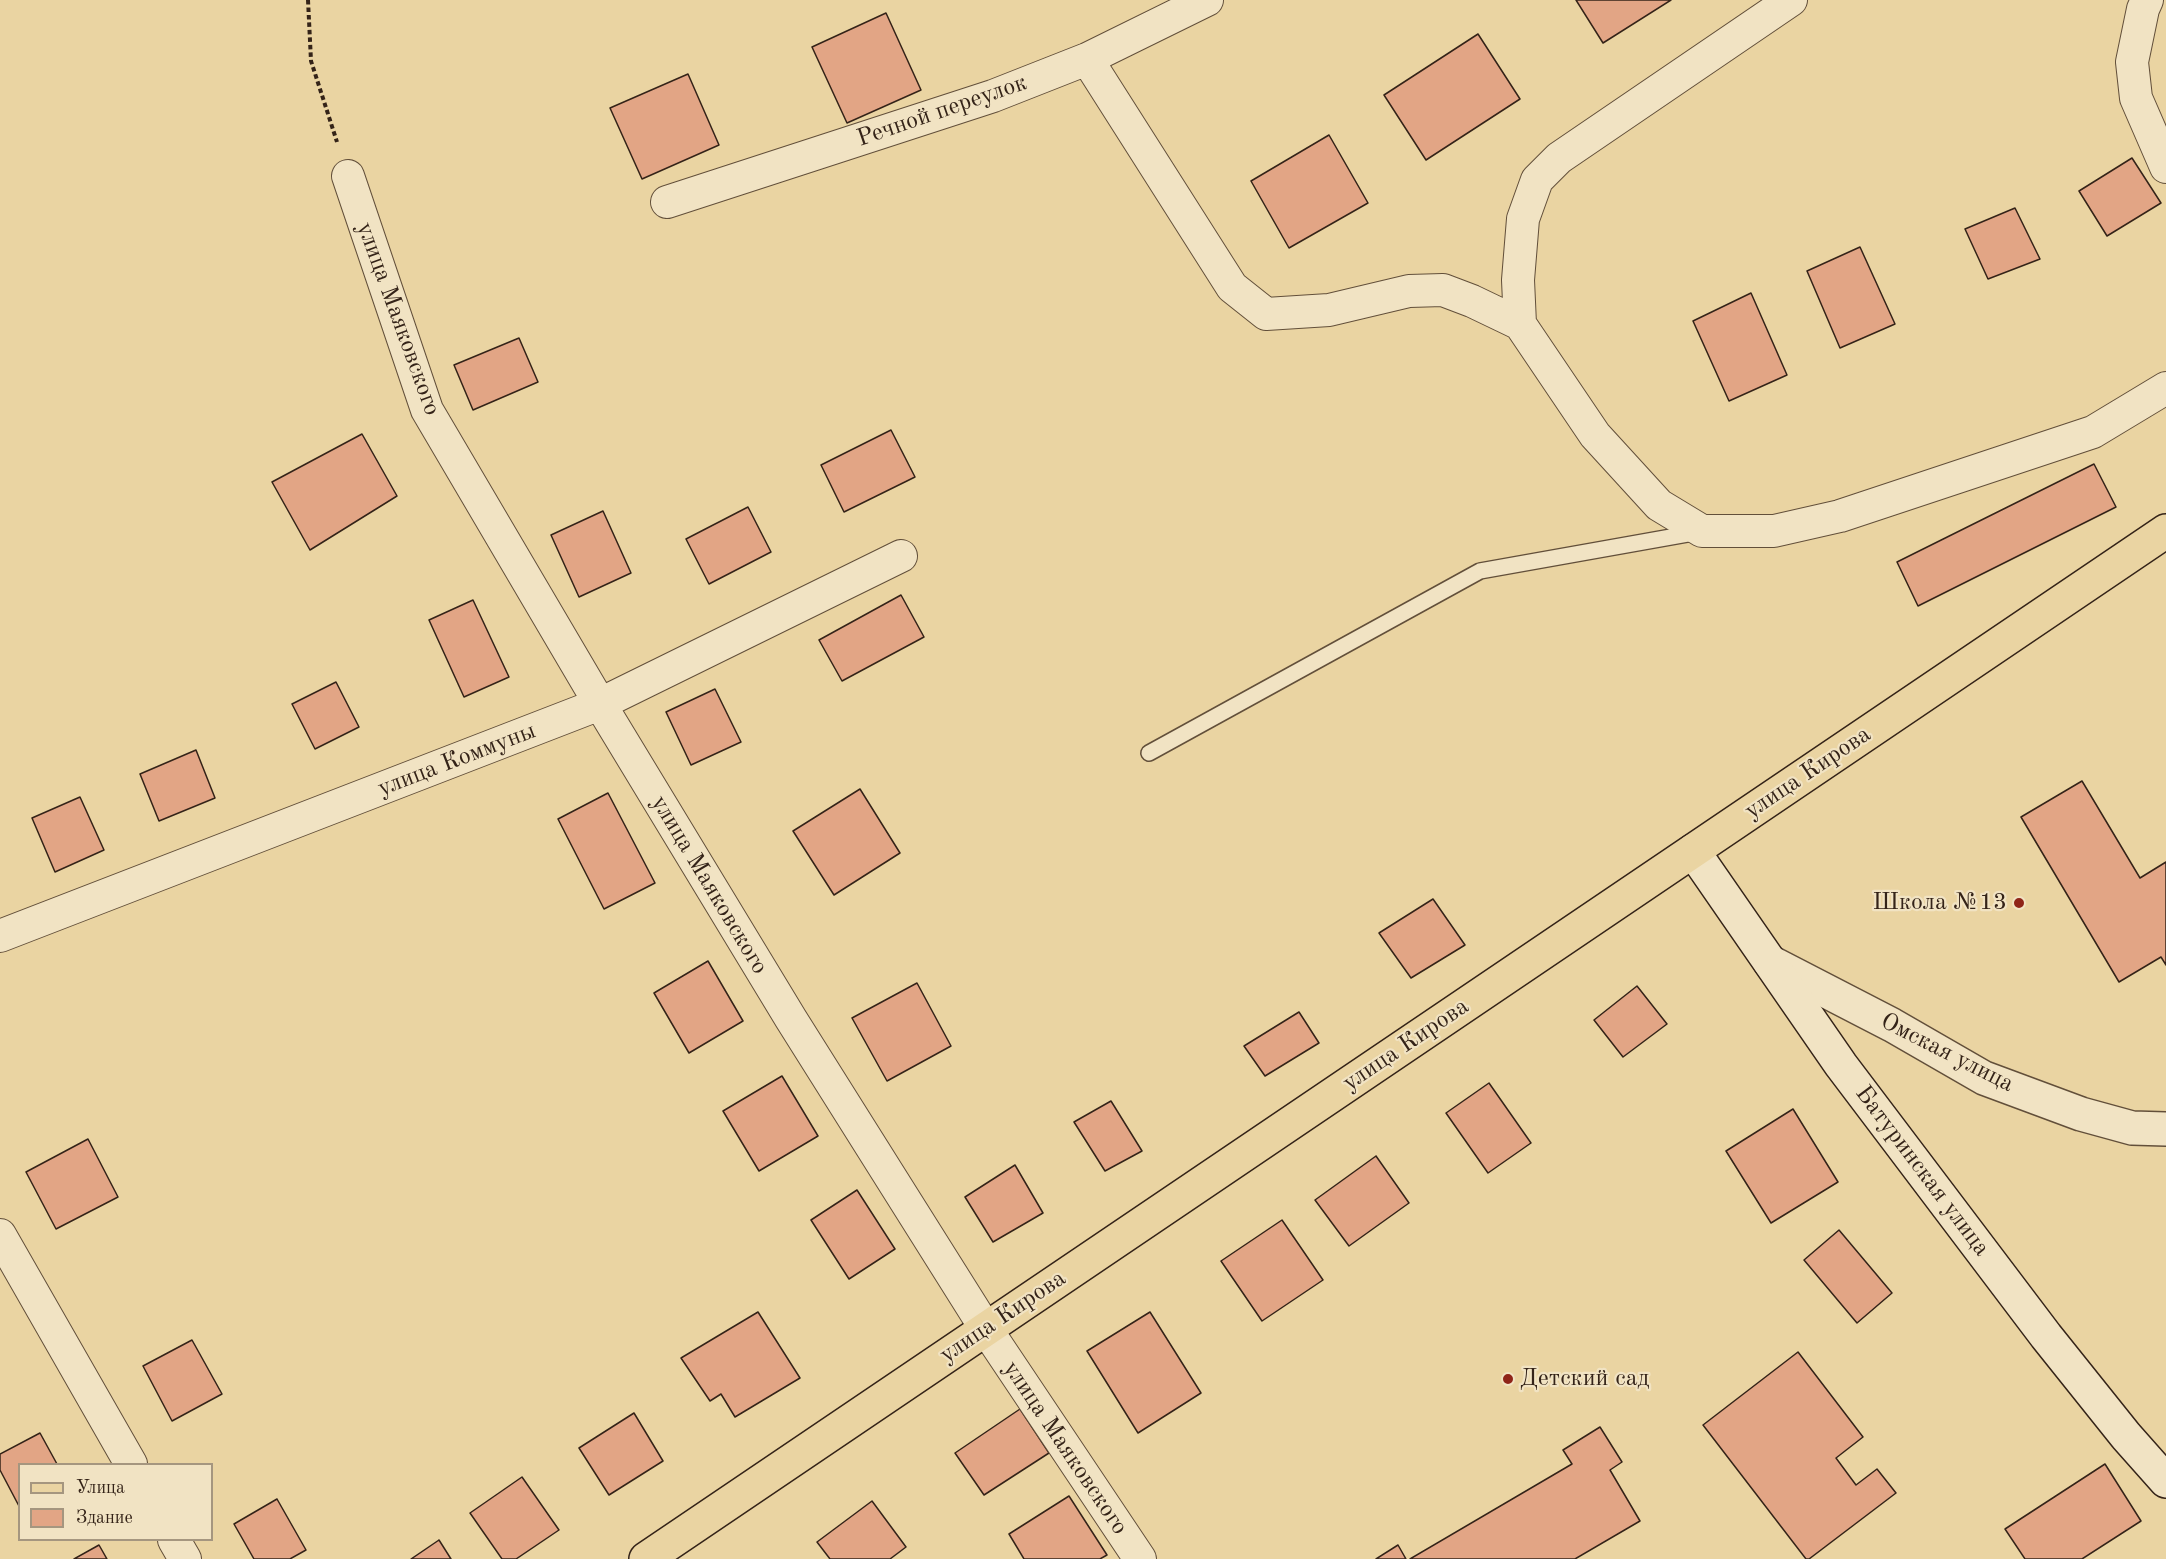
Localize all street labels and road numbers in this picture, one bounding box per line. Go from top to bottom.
street label: Речной переулок [853,68,1031,154]
street label: улица Маяковского [350,218,446,420]
street label: улица Коммуны [374,717,540,803]
street label: улица Кирова [1739,720,1877,826]
street label: улица Маяковского [644,790,774,980]
street label: улица Кирова [1337,992,1475,1098]
street label: Омская улица [1876,1007,2018,1099]
street label: Батуринская улица [1848,1080,1996,1262]
street label: улица Кирова [934,1264,1072,1370]
street label: улица Маяковского [996,1356,1134,1540]

